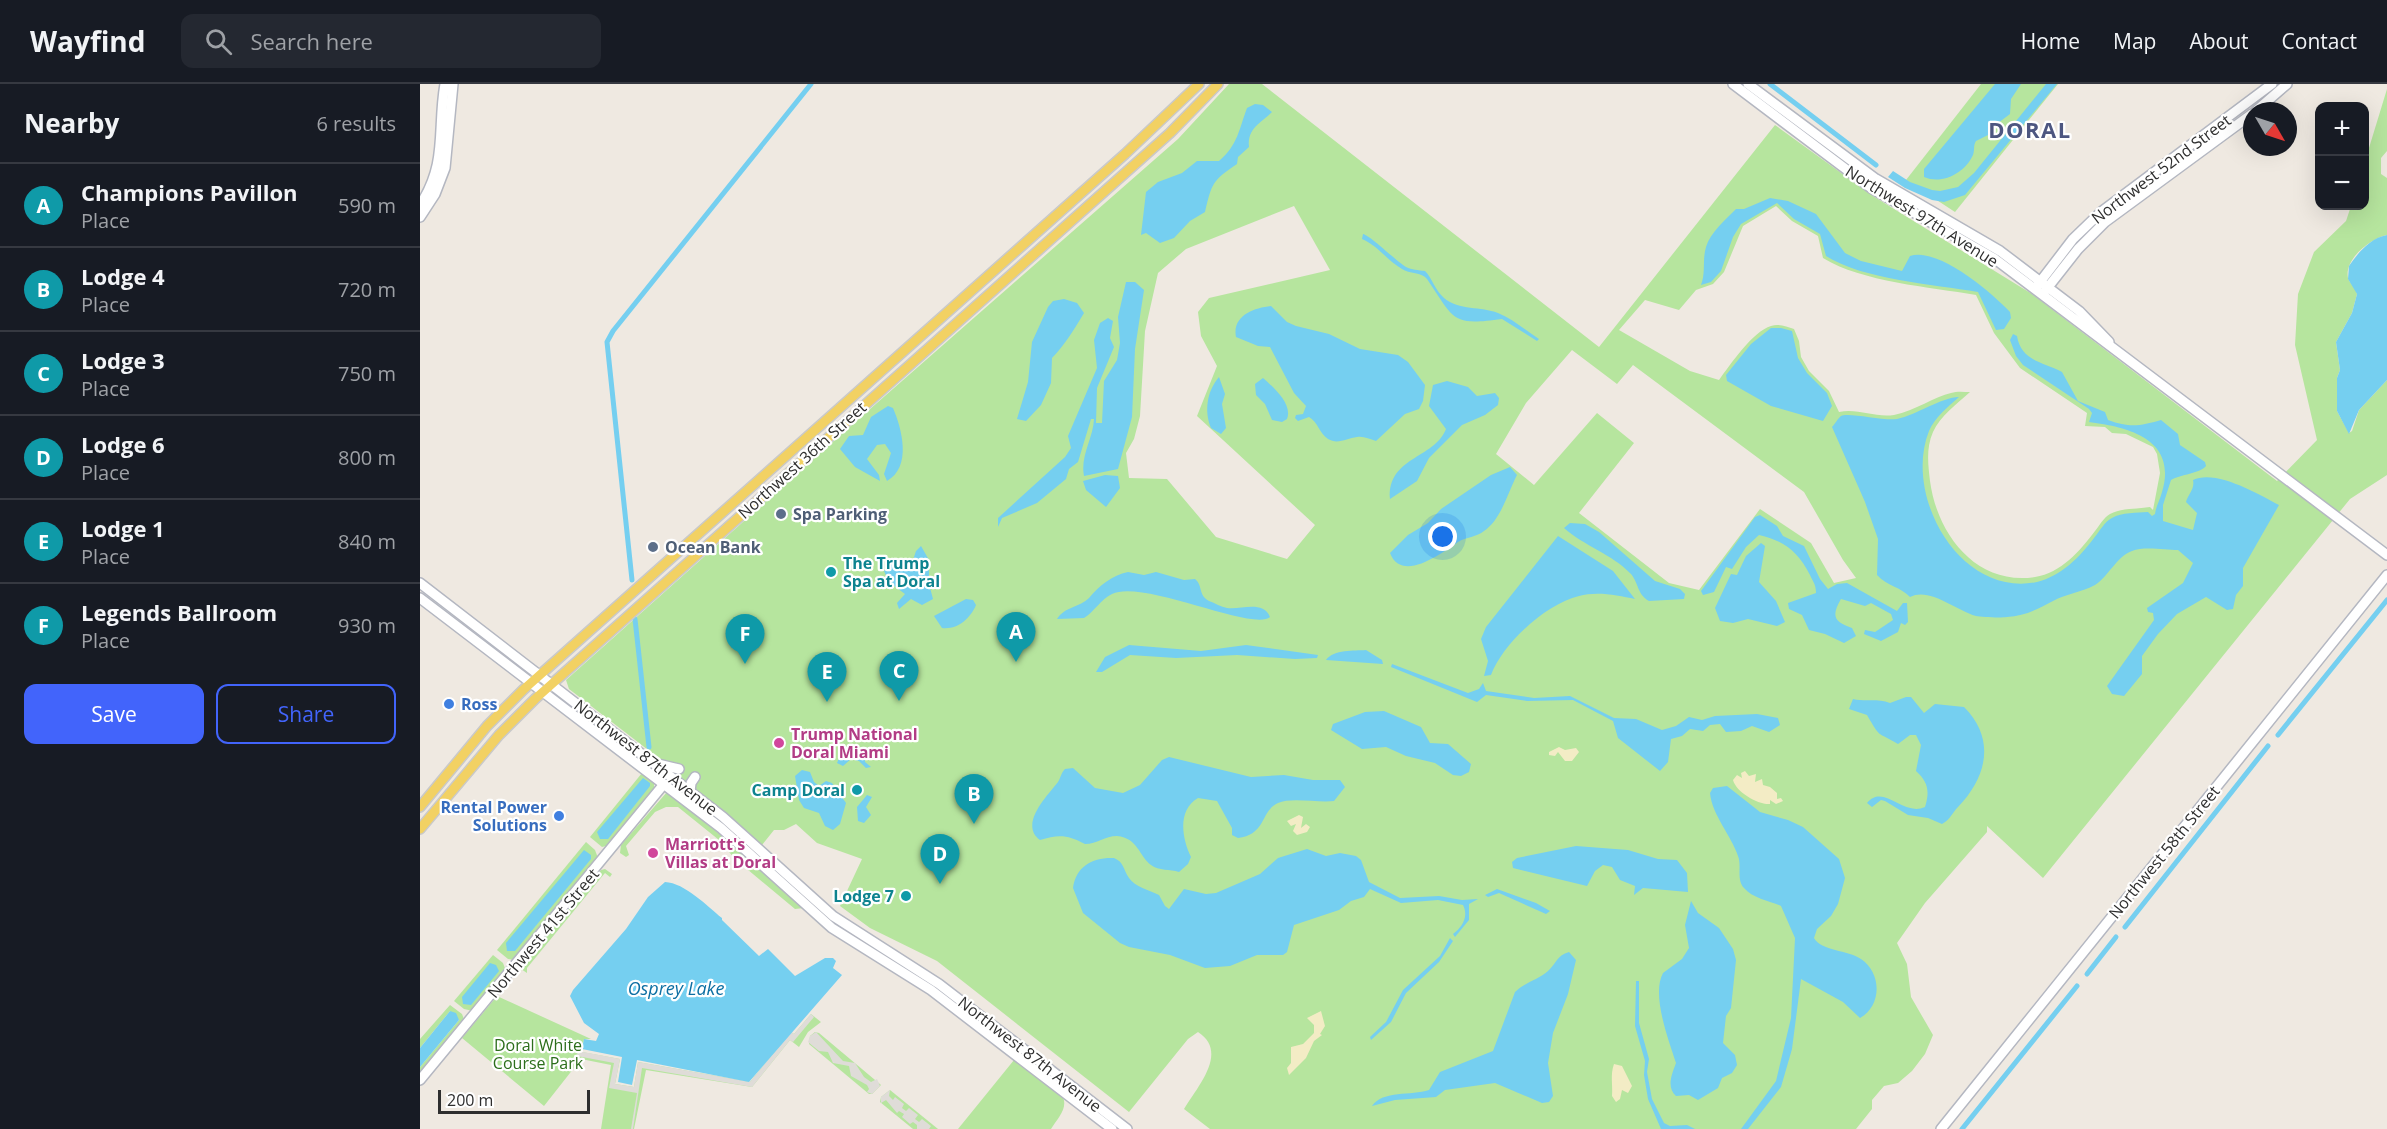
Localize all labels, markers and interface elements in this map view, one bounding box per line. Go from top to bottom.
search box [181,14,601,68]
text: Wayfind [30,22,145,60]
icon: search [202,25,235,58]
text: Search here [250,26,373,56]
text: Home [2021,27,2080,55]
text: Map [2113,27,2156,55]
text: About [2189,27,2249,55]
text: Contact [2282,27,2357,55]
north arrow [2243,102,2297,156]
map controls [2315,102,2369,210]
button: + [2315,102,2369,156]
text: Nearby [24,105,119,141]
street label: Northwest 52nd Street [2087,109,2235,229]
text: 6 results [316,110,396,137]
district label: DORAL [1988,114,2072,144]
button: − [2315,156,2369,210]
street label: Northwest 97th Avenue [1841,160,2003,272]
text: Champions Pavillon [81,177,298,207]
text: A [37,192,50,219]
text: 590 m [338,192,396,219]
text: Place [81,207,130,234]
text: Lodge 4 [81,261,165,291]
text: B [37,276,50,303]
text: 720 m [338,276,396,303]
text: Place [81,291,130,318]
text: Lodge 3 [81,345,165,375]
text: C [37,360,50,387]
text: 750 m [338,360,396,387]
text: Place [81,375,130,402]
street label: Northwest 36th Street [733,396,871,523]
text: Lodge 6 [81,429,165,459]
text: D [36,444,51,471]
text: 800 m [338,444,396,471]
text: Place [81,459,130,486]
place label: Spa Parking [793,503,887,525]
marker: Spa Parking [774,507,788,521]
text: Lodge 1 [81,513,165,543]
your location [1428,522,1457,551]
text: E [38,528,49,555]
text: 840 m [338,528,396,555]
place label: Ocean Bank [665,536,761,558]
marker: Ocean Bank [646,540,660,554]
text: Place [81,543,130,570]
place label: The Trump Spa at Doral [843,552,940,592]
marker: The Trump Spa at Doral [824,565,838,579]
text: Legends Ballroom [81,597,277,627]
text: F [38,612,49,639]
text: 930 m [338,612,396,639]
pin: A [996,612,1036,662]
pin: F [726,614,764,664]
text: Place [81,627,130,654]
pin: E [808,652,846,702]
pin: C [880,652,918,701]
button: Save [24,684,204,744]
button: Share [216,684,396,744]
place label: Ross [461,693,497,715]
street label: Northwest 87th Avenue [570,694,722,820]
marker: Ross [442,697,456,711]
place label: Trump National Doral Miami [791,723,918,763]
marker: Trump National Doral Miami [772,736,786,750]
pin: B [954,774,994,824]
place label: Camp Doral [752,779,845,801]
street label: Northwest 58th Street [2103,781,2225,923]
marker: Camp Doral [850,783,864,797]
place label: Rental Power Solutions [440,796,547,836]
marker: Rental Power Solutions [552,809,566,823]
place label: Marriott's Villas at Doral [665,833,776,873]
pin: D [920,834,960,884]
marker: Marriott's Villas at Doral [646,846,660,860]
street label: Northwest 41st Street [482,863,604,1003]
place label: Lodge 7 [833,885,894,907]
marker: Lodge 7 [899,889,913,903]
water label: Osprey Lake [628,976,724,1000]
street label: Northwest 87th Avenue [954,991,1106,1117]
park label: Doral White Course Park [493,1034,584,1074]
scale bar [438,1087,590,1114]
text: 200 m [447,1089,493,1111]

